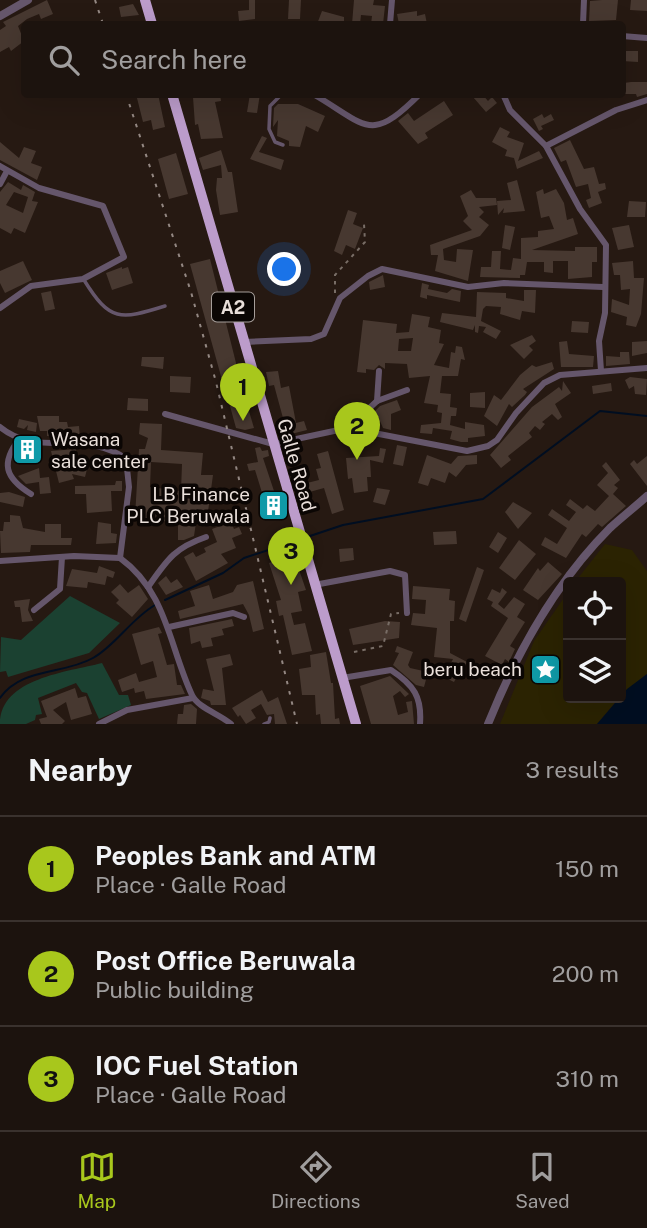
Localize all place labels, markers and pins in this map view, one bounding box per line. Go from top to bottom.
pin: 1 [220,363,266,421]
pin: 2 [334,402,380,460]
place label: Wasana sale center [51,428,148,472]
building icon: Wasana sale center [11,433,45,467]
place label: LB Finance PLC Beruwala [126,483,250,527]
building icon: LB Finance PLC Beruwala [256,488,290,522]
pin: 3 [268,527,314,585]
place icon: beru beach [528,652,562,686]
place label: beru beach [423,658,522,680]

